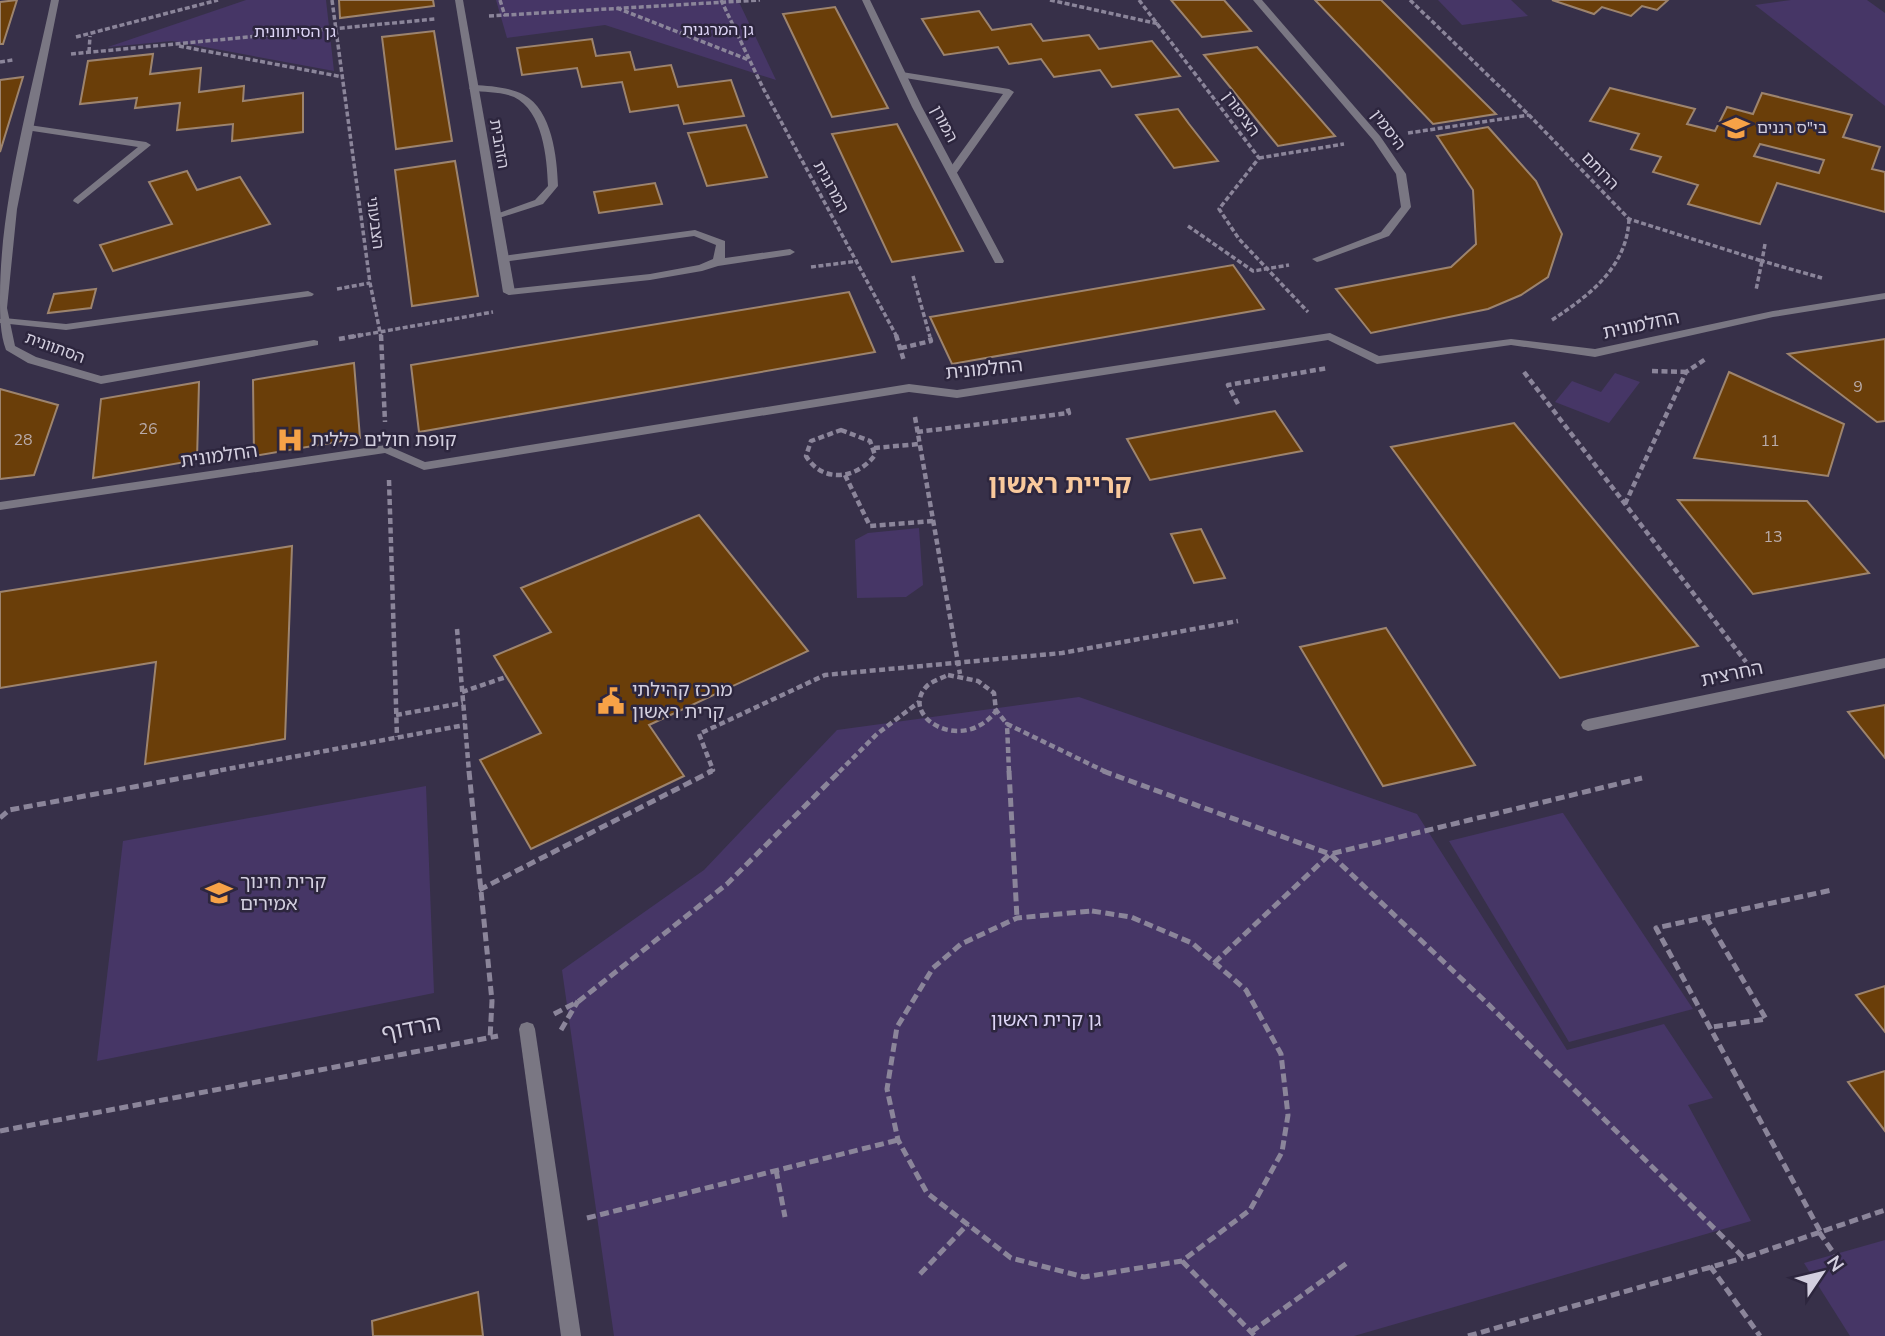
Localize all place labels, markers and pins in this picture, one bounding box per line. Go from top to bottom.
school or university icon: בי"ס רננים [1721,113,1751,143]
place label: בי"ס רננים [1757,117,1827,139]
hospital icon: קופת חולים כללית [275,425,305,455]
place label: קופת חולים כללית [311,427,457,453]
place label: מרכז קהילתי קרית ראשון [632,677,733,725]
public building icon: מרכז קהילתי קרית ראשון [596,686,626,716]
place label: קרית חינוך אמירים [240,869,327,917]
school or university icon: קרית חינוך אמירים [204,878,234,908]

